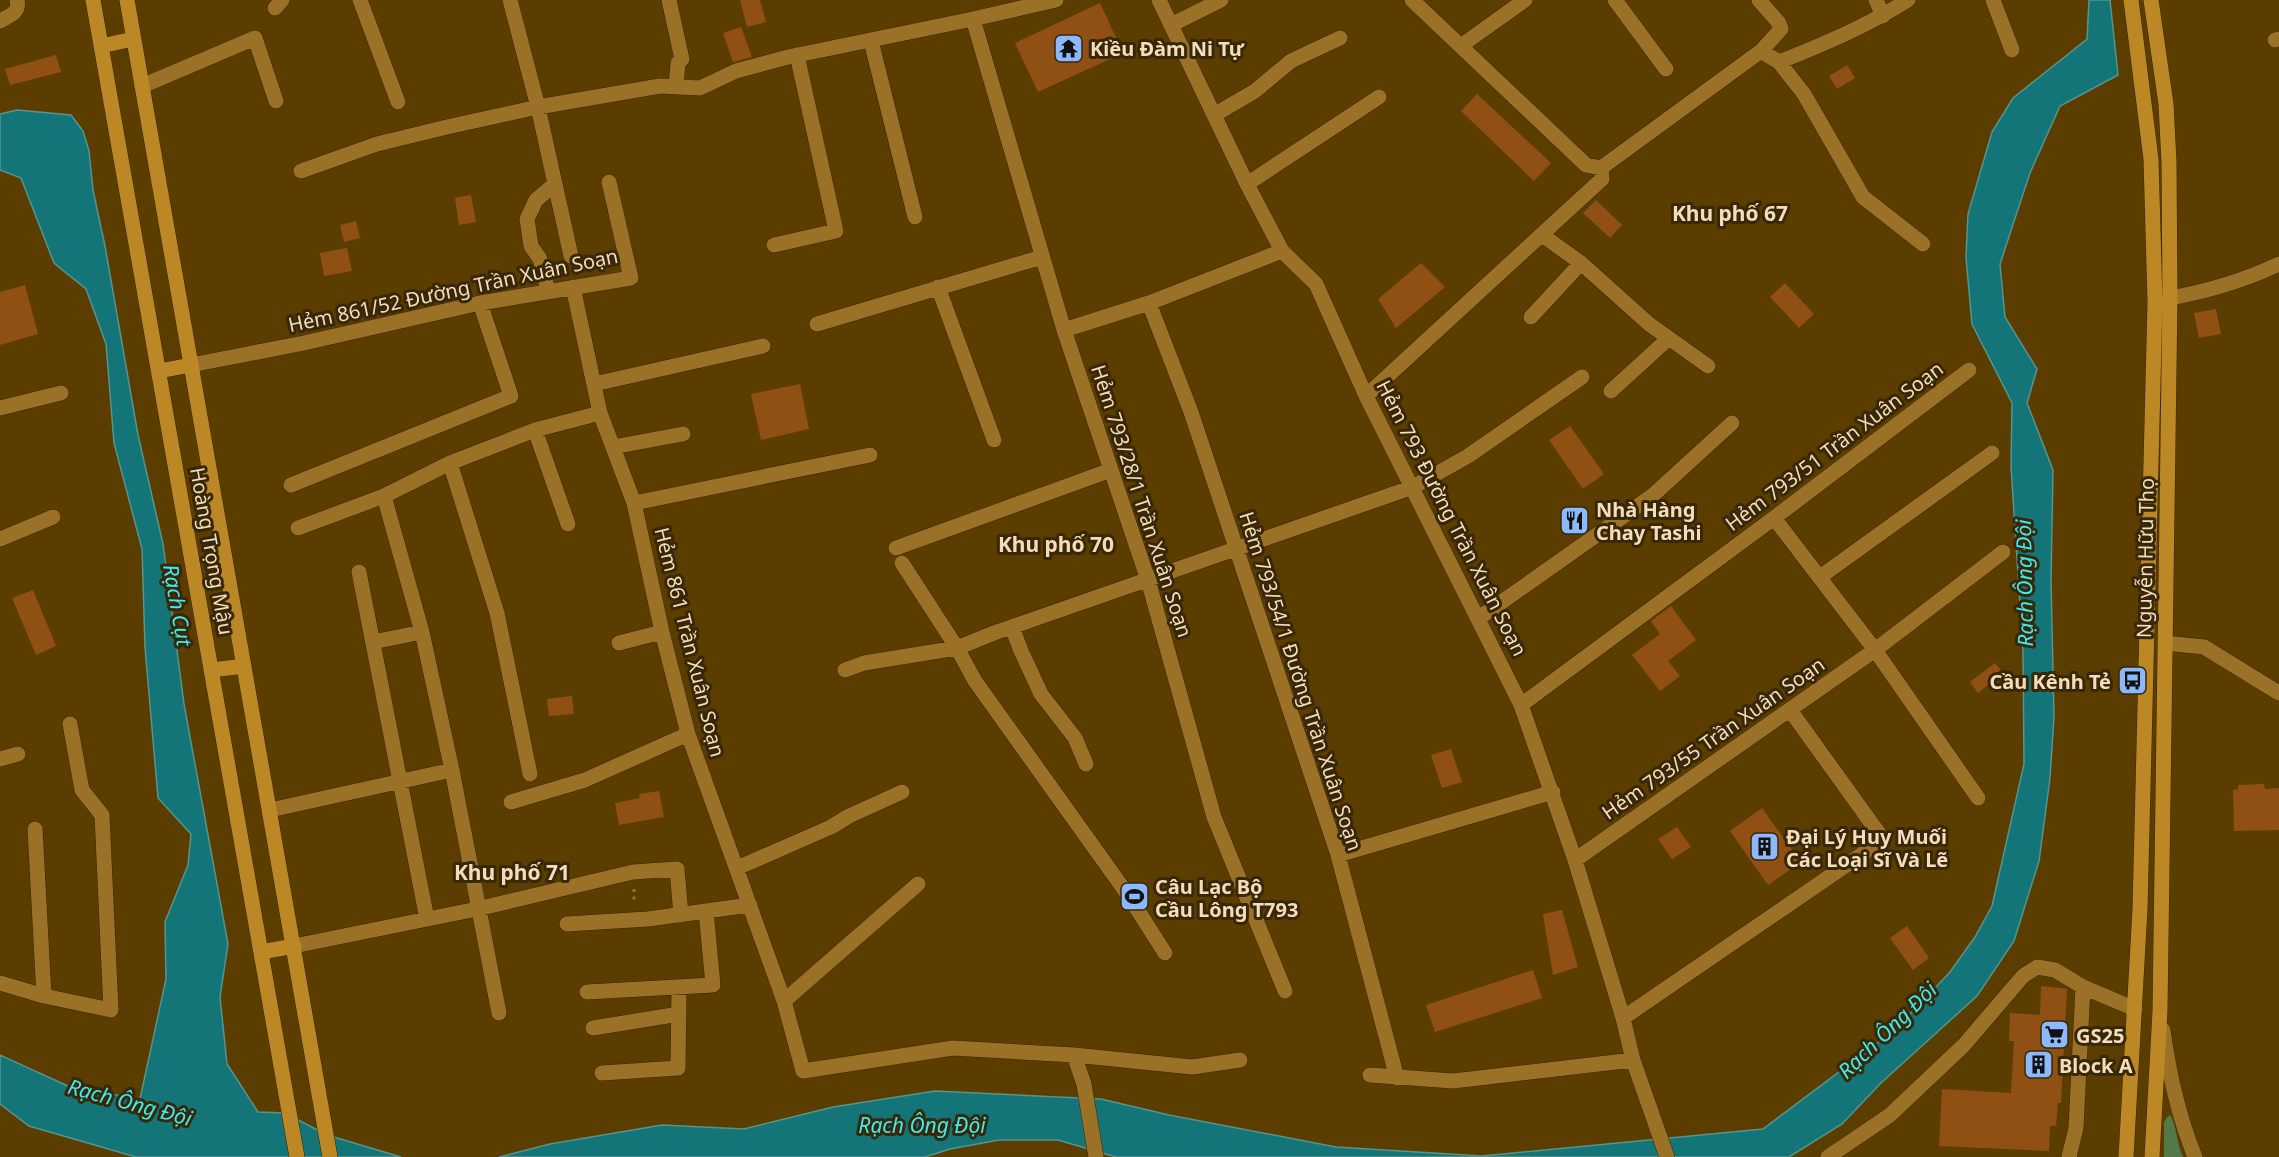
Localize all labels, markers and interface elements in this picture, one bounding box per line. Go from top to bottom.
temple icon: Kiều Đàm Ni Tự [1053,32,1085,64]
place label: Kiều Đàm Ni Tự [1090,35,1245,62]
district label: Khu phố 67 [1672,199,1788,227]
street label: Hẻm 861/52 Đường Trần Xuân Soạn [286,242,620,338]
street label: Hẻm 793/51 Trần Xuân Soạn [1720,355,1948,537]
street label: Hẻm 793/28/1 Trần Xuân Soạn [1085,361,1199,641]
street label: Hẻm 793 Đường Trần Xuân Soạn [1370,376,1534,660]
street label: Hoàng Trọng Mậu [184,465,240,637]
street label: Nguyễn Hữu Thọ [2130,478,2160,638]
place label: Nhà Hàng Chay Tashi [1596,496,1701,546]
restaurant icon: Nhà Hàng Chay Tashi [1559,505,1591,537]
street label: Hẻm 793/54/1 Đường Trần Xuân Soạn [1233,508,1369,854]
water label: Rạch Ông Đội [2009,519,2039,647]
street label: Hẻm 861 Trần Xuân Soạn [648,524,732,760]
district label: Khu phố 70 [998,530,1114,558]
water label: Rạch Cụt [157,562,199,649]
street label: Hẻm 793/55 Trần Xuân Soạn [1596,651,1830,825]
bus stop icon: Cầu Kênh Tẻ [2116,665,2148,697]
place label: Cầu Kênh Tẻ [1989,668,2111,695]
place label: Đại Lý Huy Muối Các Loại Sĩ Và Lẽ [1786,823,1948,873]
building icon: Đại Lý Huy Muối Các Loại Sĩ Và Lẽ [1749,831,1781,863]
district label: Khu phố 71 [454,858,570,886]
place label: Câu Lạc Bộ Cầu Lông T793 [1155,873,1298,923]
sports icon: Câu Lạc Bộ Cầu Lông T793 [1118,881,1150,913]
water label: Rạch Ông Đội [1832,975,1943,1084]
supermarket icon: GS25 [2039,1019,2071,1051]
place label: GS25 [2076,1022,2124,1049]
building icon: Block A [2022,1049,2054,1081]
place label: Block A [2059,1052,2133,1079]
water label: Rạch Ông Đội [65,1072,196,1132]
water label: Rạch Ông Đội [858,1111,986,1139]

